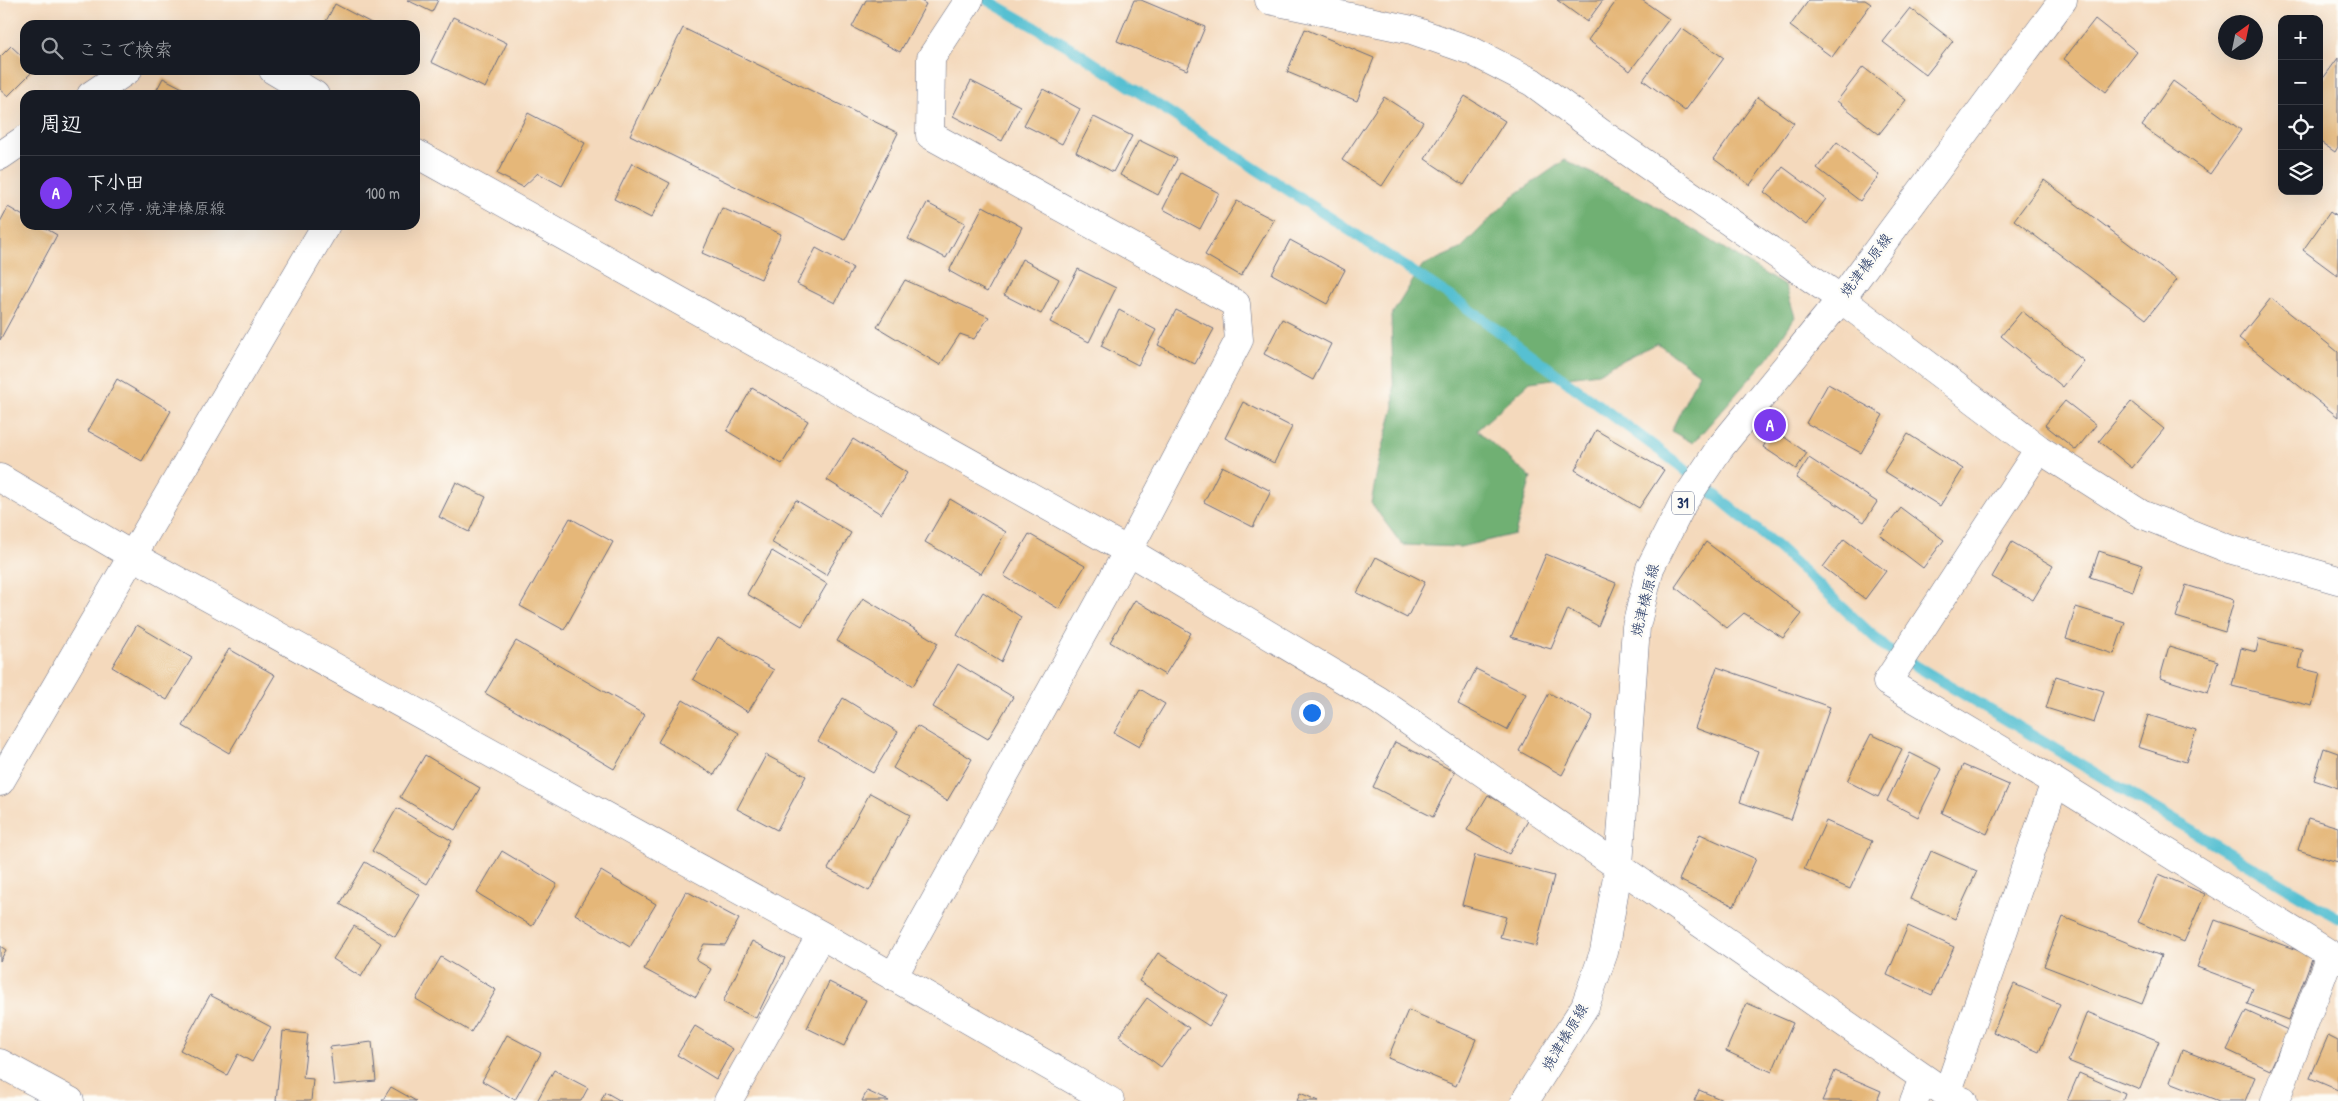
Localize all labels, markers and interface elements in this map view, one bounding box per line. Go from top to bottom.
north arrow [2218,15,2263,60]
map controls [2278,15,2323,195]
button: + [2278,15,2323,60]
search box [20,20,420,75]
icon: search [38,34,66,62]
text: ここで検索 [78,36,173,62]
button: − [2278,60,2323,105]
button: locate [2278,105,2323,150]
text: 周辺 [40,109,82,138]
button: layers [2278,150,2323,195]
text: 下小田 [87,169,144,195]
text: A [52,182,60,204]
text: 100 m [365,182,400,204]
text: バス停 · 焼津榛原線 [87,197,226,219]
street label: 焼津榛原線 [1835,228,1897,301]
pin: A [1754,406,1786,444]
road number: 31 [1672,492,1694,514]
street label: 焼津榛原線 [1625,561,1664,639]
your location [1299,700,1325,726]
street label: 焼津榛原線 [1536,999,1593,1074]

